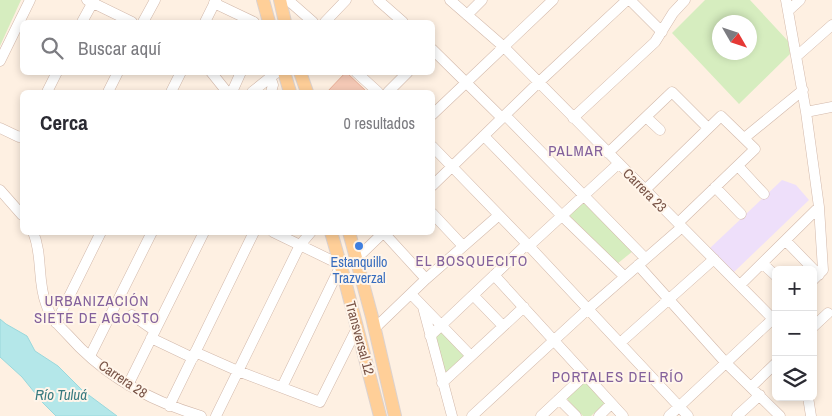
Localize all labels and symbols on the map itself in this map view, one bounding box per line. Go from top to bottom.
north arrow [712,15,757,60]
district label: PALMAR [548,140,604,161]
street label: Carrera 23 [619,164,671,216]
marker: Estanquillo Trazverzal [353,240,365,252]
district label: EL BOSQUECITO [416,250,528,271]
place label: Estanquillo Trazverzal [331,253,387,287]
district label: URBANIZACIÓN SIETE DE AGOSTO [34,290,160,328]
street label: Transversal 12 [342,299,378,377]
street label: Carrera 28 [95,356,151,402]
district label: PORTALES DEL RÍO [552,366,684,387]
water label: Río Tuluá [35,384,87,405]

